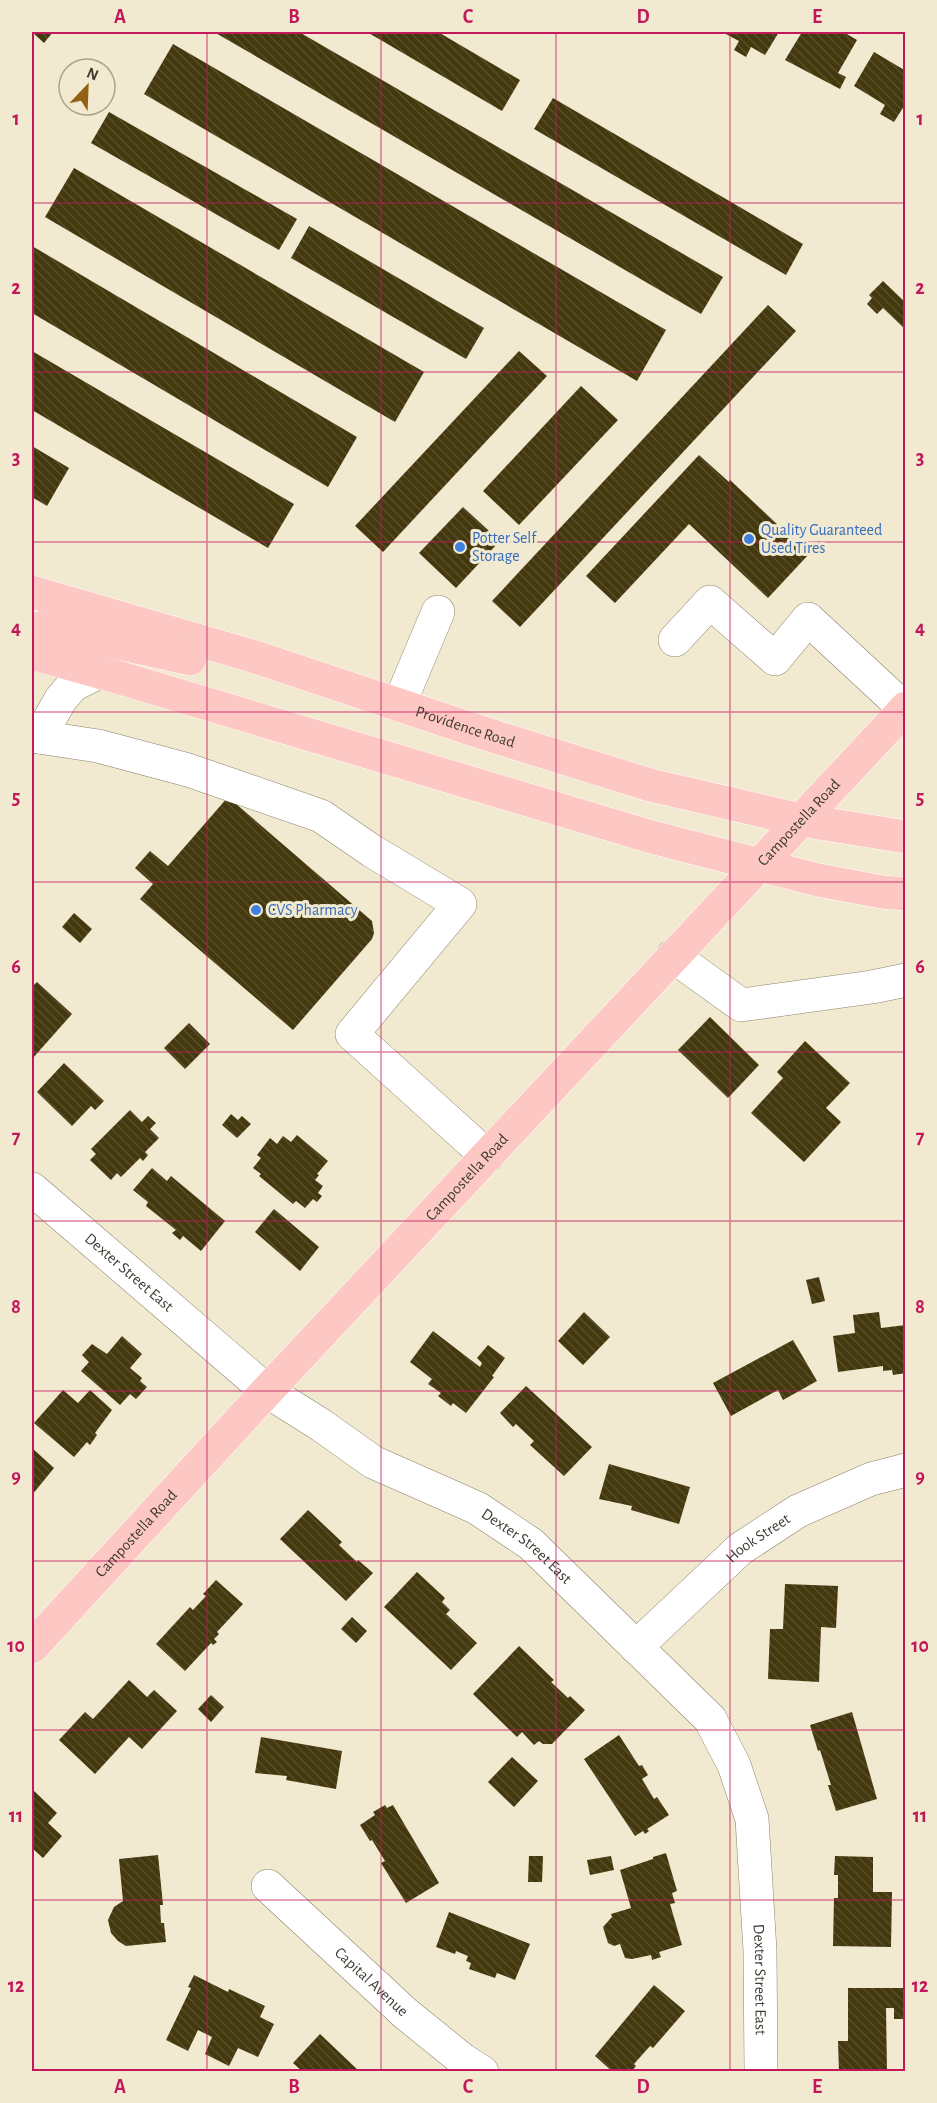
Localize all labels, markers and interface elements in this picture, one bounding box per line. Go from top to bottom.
text: A [114,7,126,27]
text: B [288,7,300,27]
text: C [463,7,474,27]
text: D [636,7,650,27]
text: E [812,7,822,27]
north arrow [57,57,117,117]
text: N [84,65,101,84]
text: 1 [12,109,20,129]
text: 1 [916,109,924,129]
text: 2 [11,278,21,298]
text: 2 [915,278,925,298]
text: 3 [12,448,20,468]
text: 3 [916,448,924,468]
place label: Quality Guaranteed Used Tires [761,522,882,556]
place label: Potter Self Storage [472,530,537,564]
marker: Quality Guaranteed Used Tires [742,532,756,546]
marker: Potter Self Storage [453,540,467,554]
text: 4 [11,618,21,638]
text: 4 [915,618,925,638]
street label: Providence Road [414,703,517,751]
street label: Campostella Road [755,776,843,869]
text: 5 [12,788,20,808]
text: 5 [916,788,924,808]
place label: CVS Pharmacy [268,902,358,919]
marker: CVS Pharmacy [249,903,263,917]
text: 6 [11,957,21,977]
text: 6 [915,957,925,977]
text: 7 [12,1127,21,1147]
text: 7 [916,1127,925,1147]
street label: Campostella Road [423,1131,511,1224]
street label: Dexter Street East [82,1230,176,1315]
text: 8 [11,1297,21,1317]
text: 8 [915,1297,925,1317]
text: 9 [11,1467,21,1487]
text: 9 [915,1467,925,1487]
street label: Campostella Road [92,1487,180,1580]
street label: Dexter Street East [479,1505,575,1587]
street label: Hook Street [723,1510,793,1566]
text: 10 [7,1636,25,1656]
text: 10 [911,1636,929,1656]
text: 11 [9,1806,23,1826]
text: 11 [913,1806,927,1826]
street label: Dexter Street East [750,1924,769,2035]
street label: Capital Avenue [332,1944,411,2020]
text: 12 [8,1976,24,1996]
text: 12 [912,1976,928,1996]
text: A [114,2077,126,2097]
text: B [288,2077,300,2097]
text: C [463,2077,474,2097]
text: D [636,2077,650,2097]
text: E [812,2077,822,2097]

